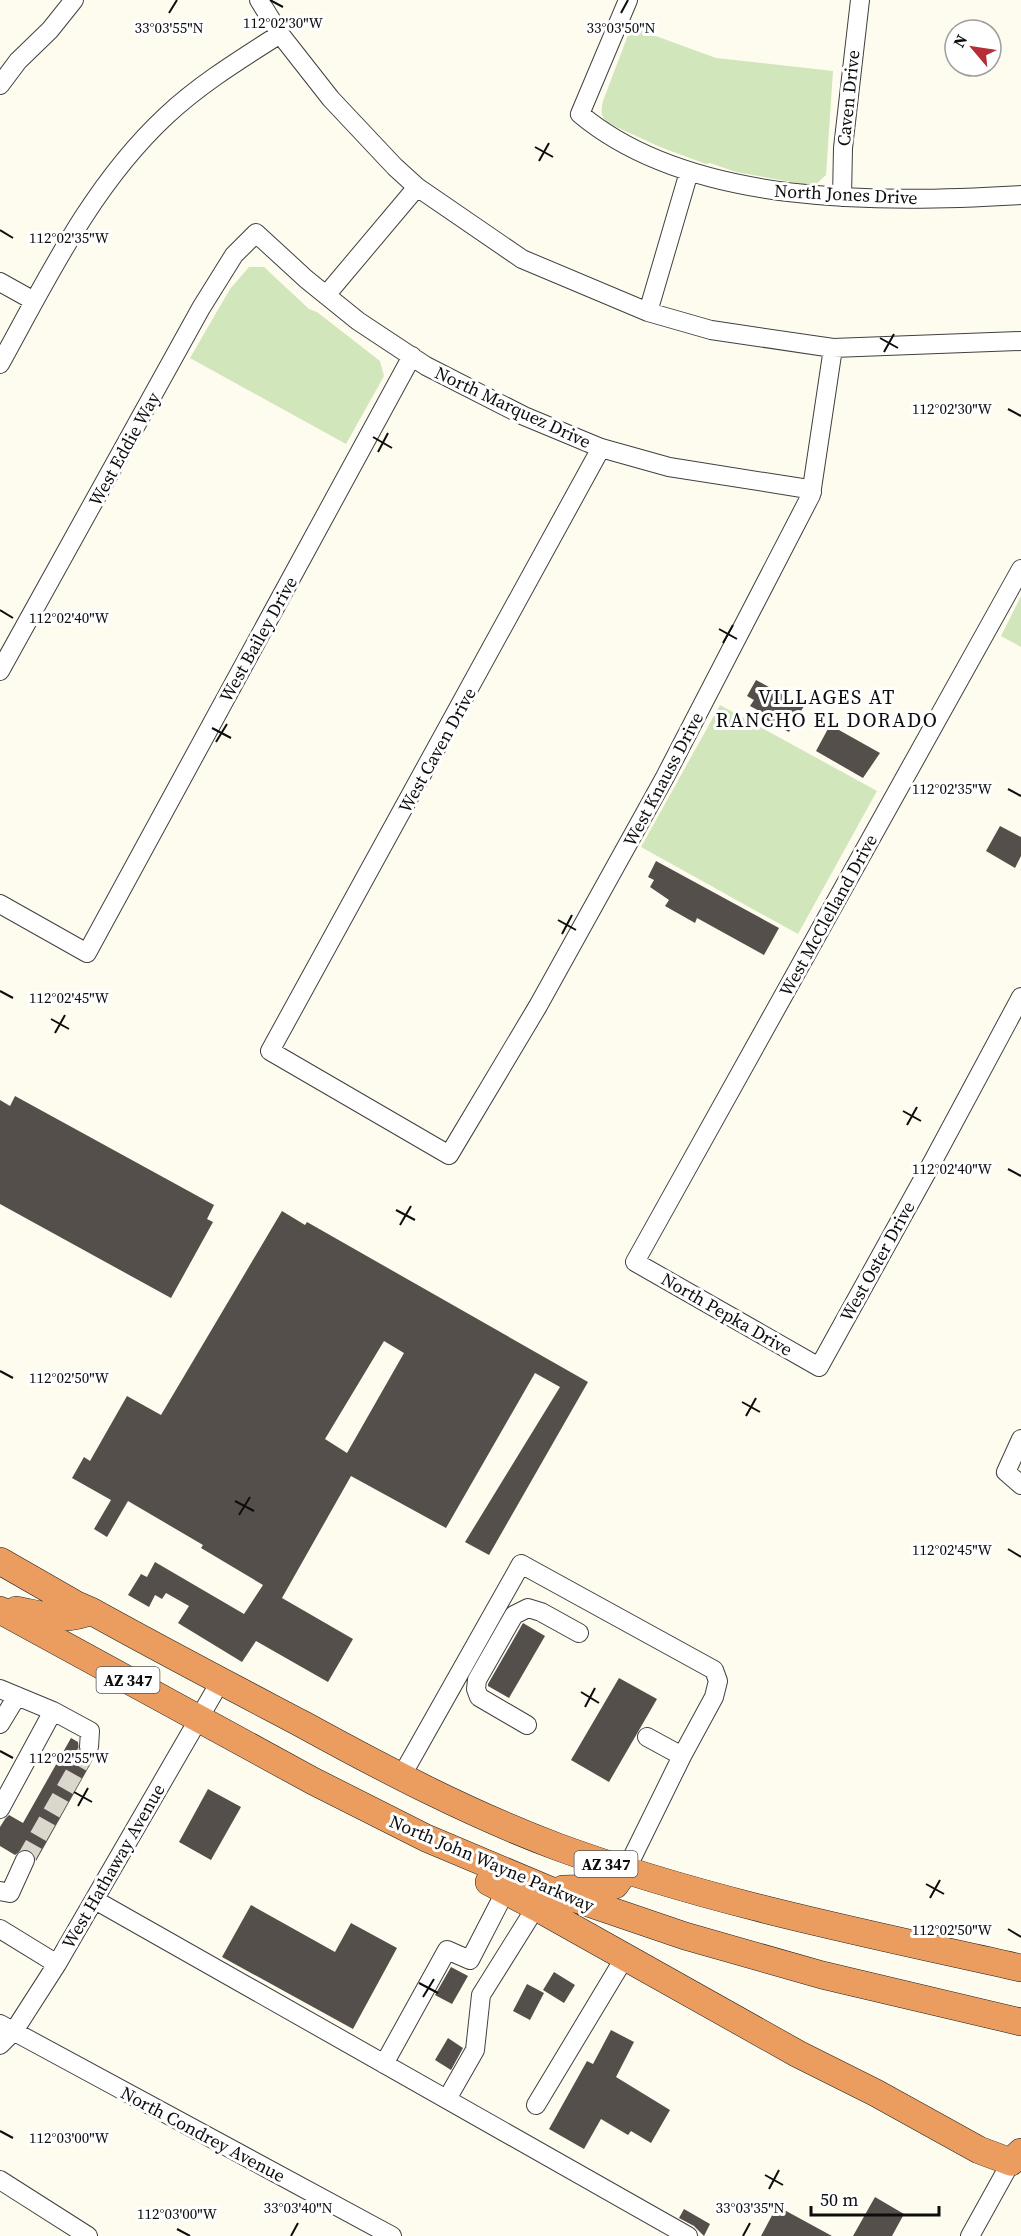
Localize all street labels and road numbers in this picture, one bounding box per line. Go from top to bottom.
street label: Caven Drive [831,49,865,147]
street label: North Jones Drive [774,178,918,210]
street label: North Marquez Drive [431,360,595,454]
street label: West Eddie Way [82,387,166,511]
street label: West Bailey Drive [213,572,303,706]
street label: West Caven Drive [392,683,482,817]
street label: West Knauss Drive [617,707,709,851]
street label: West McClelland Drive [773,829,883,1001]
street label: West Oster Drive [834,1196,920,1326]
street label: North Pepka Drive [657,1266,797,1362]
road number: AZ 347 [96,1667,160,1693]
street label: West Hathaway Avenue [56,1779,170,1953]
street label: North John Wayne Parkway [386,1808,599,1918]
road number: AZ 347 [574,1851,638,1877]
street label: North Condrey Avenue [116,2080,290,2188]

